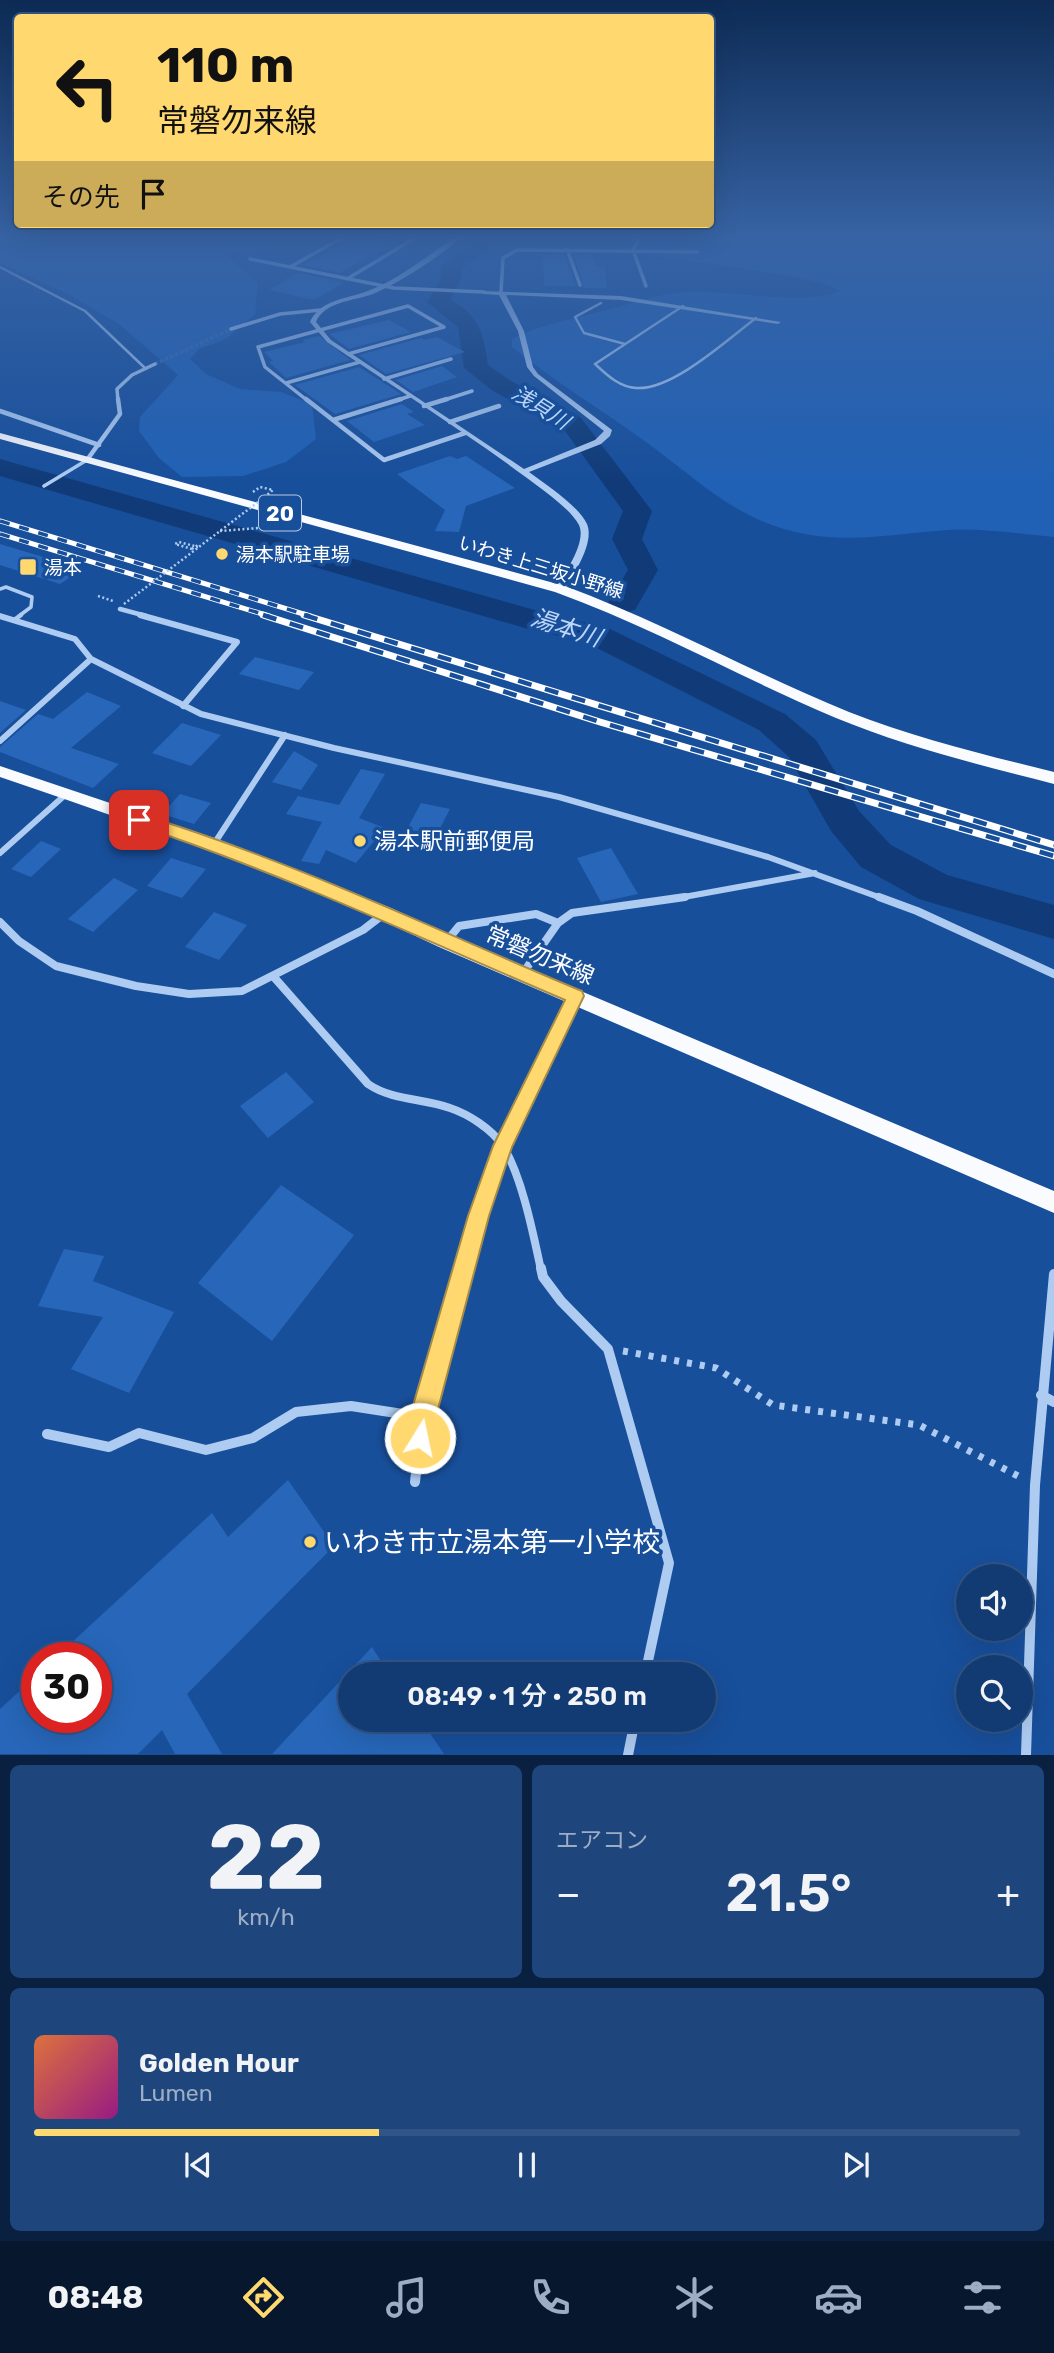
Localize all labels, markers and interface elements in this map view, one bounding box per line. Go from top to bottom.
text: 110 m [157,36,294,94]
icon: left [42,42,133,133]
text: 常磐勿来線 [157,102,317,140]
icon: arrive [134,175,172,213]
text: その先 [42,182,120,213]
water label: 浅貝川 [508,380,576,435]
road number: 20 [259,496,301,530]
street label: いわき上三坂小野線 [456,531,626,603]
place label: 湯本駅駐車場 [236,543,350,566]
marker: 湯本駅駐車場 [214,546,230,562]
place label: 湯本 [44,556,82,579]
marker: 湯本 [18,557,38,577]
water label: 湯本川 [527,604,607,653]
pin [109,790,169,850]
icon: arrive [120,801,158,839]
place label: 湯本駅前郵便局 [374,827,535,855]
marker: 湯本駅前郵便局 [352,833,368,849]
street label: 常磐勿来線 [482,920,598,990]
position arrow [383,1401,457,1475]
place label: いわき市立湯本第一小学校 [324,1526,660,1559]
marker: いわき市立湯本第一小学校 [302,1534,318,1550]
map controls [956,1564,1033,1732]
button: sound [956,1564,1033,1641]
speed limit sign: 30 [21,1642,112,1733]
button: search [956,1655,1033,1732]
text: 08:49 · 1 分 · 250 m [407,1681,647,1712]
text: 22 [207,1803,325,1911]
text: エアコン [556,1826,648,1854]
text: 21.5° [725,1862,852,1924]
text: − [556,1871,581,1917]
text: + [996,1871,1020,1917]
text: km/h [237,1903,295,1931]
text: Golden Hour [139,2048,299,2079]
text: Lumen [139,2079,213,2107]
icon: previous [179,2146,217,2184]
icon: pause [508,2146,546,2184]
icon: next [837,2146,875,2184]
icon: directions [239,2273,288,2322]
icon: music [382,2273,431,2322]
icon: phone [526,2273,575,2322]
icon: climate [670,2273,719,2322]
icon: car [814,2273,863,2322]
icon: filters [958,2273,1007,2322]
text: 08:48 [47,2278,144,2316]

